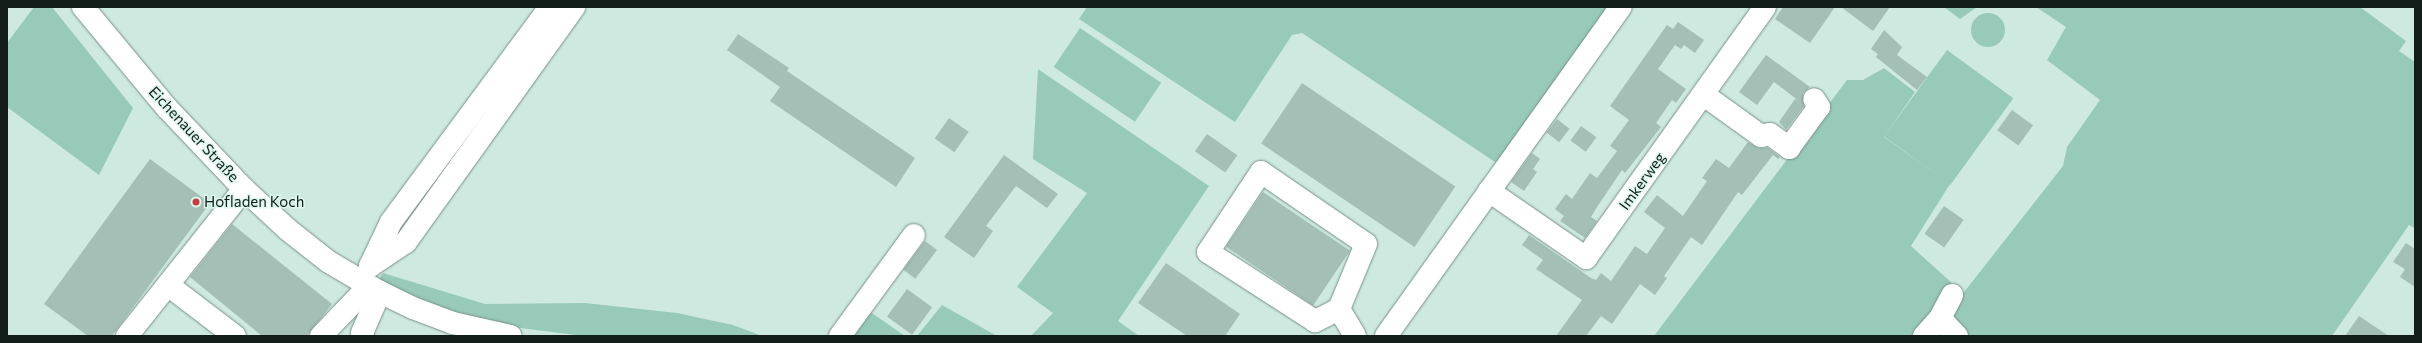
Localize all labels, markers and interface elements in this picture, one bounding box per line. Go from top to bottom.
street label: Eichenauer Straße [145,83,243,185]
street label: Imkerweg [1615,149,1669,213]
place label: Hofladen Koch [204,193,304,211]
marker: Hofladen Koch [191,197,201,207]

